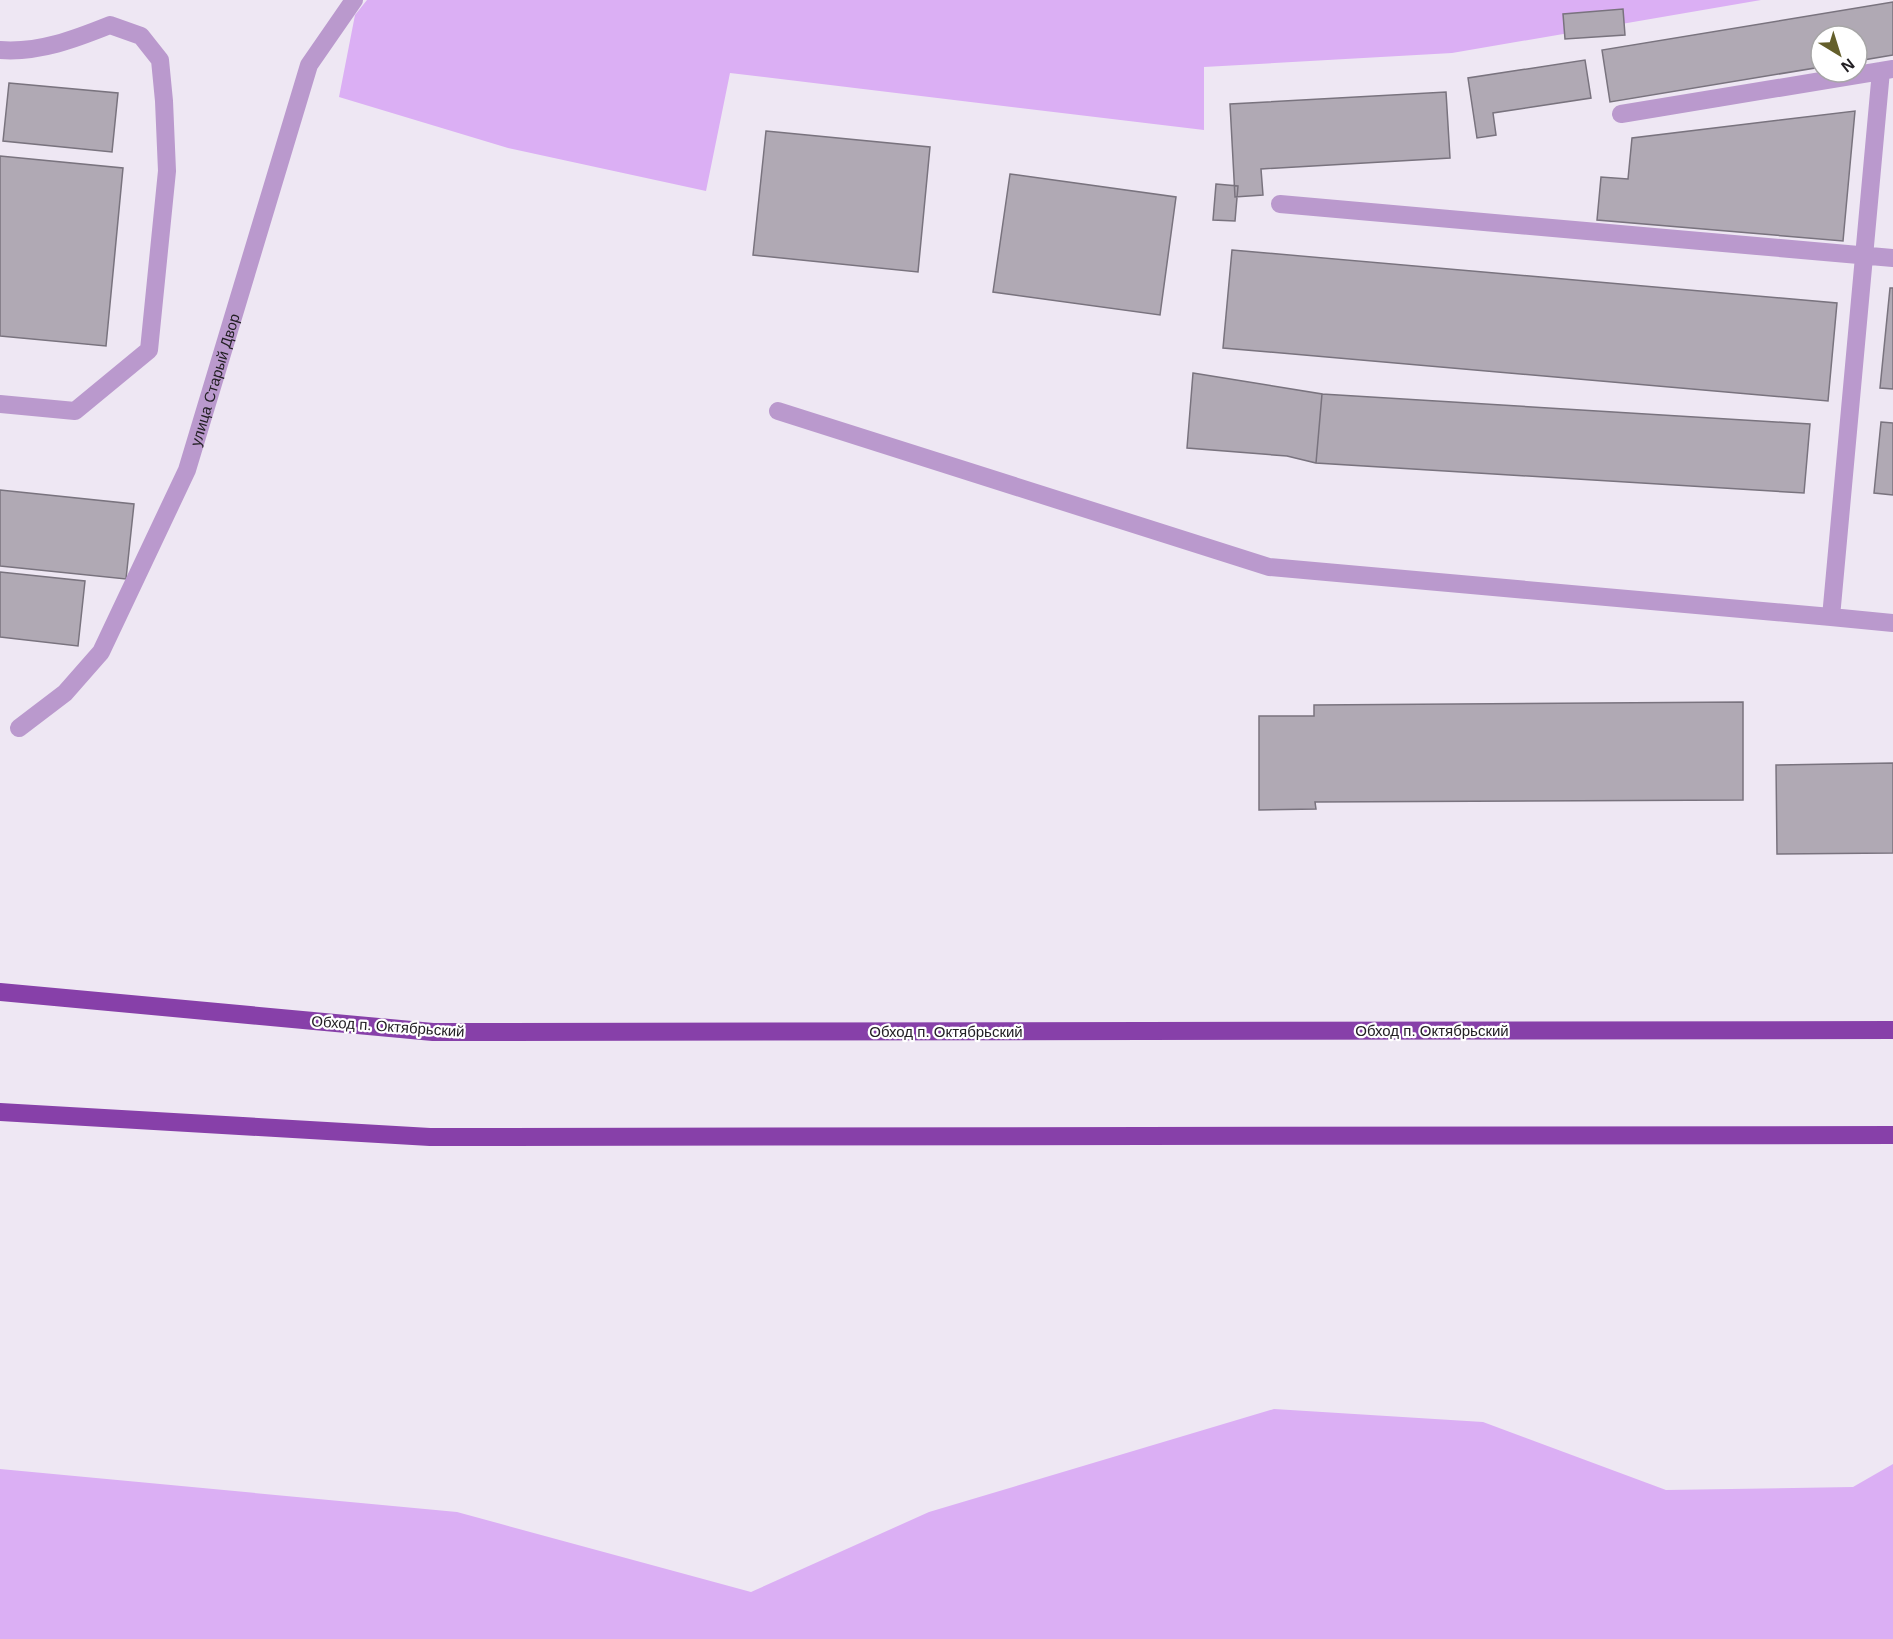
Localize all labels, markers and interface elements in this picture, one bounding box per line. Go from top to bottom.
north arrow [1809,24,1869,84]
text: N [1838,55,1858,76]
street label: улица Старый Двор [186,311,242,448]
street label: Обход п. Октябрьский [311,1012,465,1040]
street label: Обход п. Октябрьский [1355,1022,1509,1039]
street label: Обход п. Октябрьский [869,1023,1023,1040]

